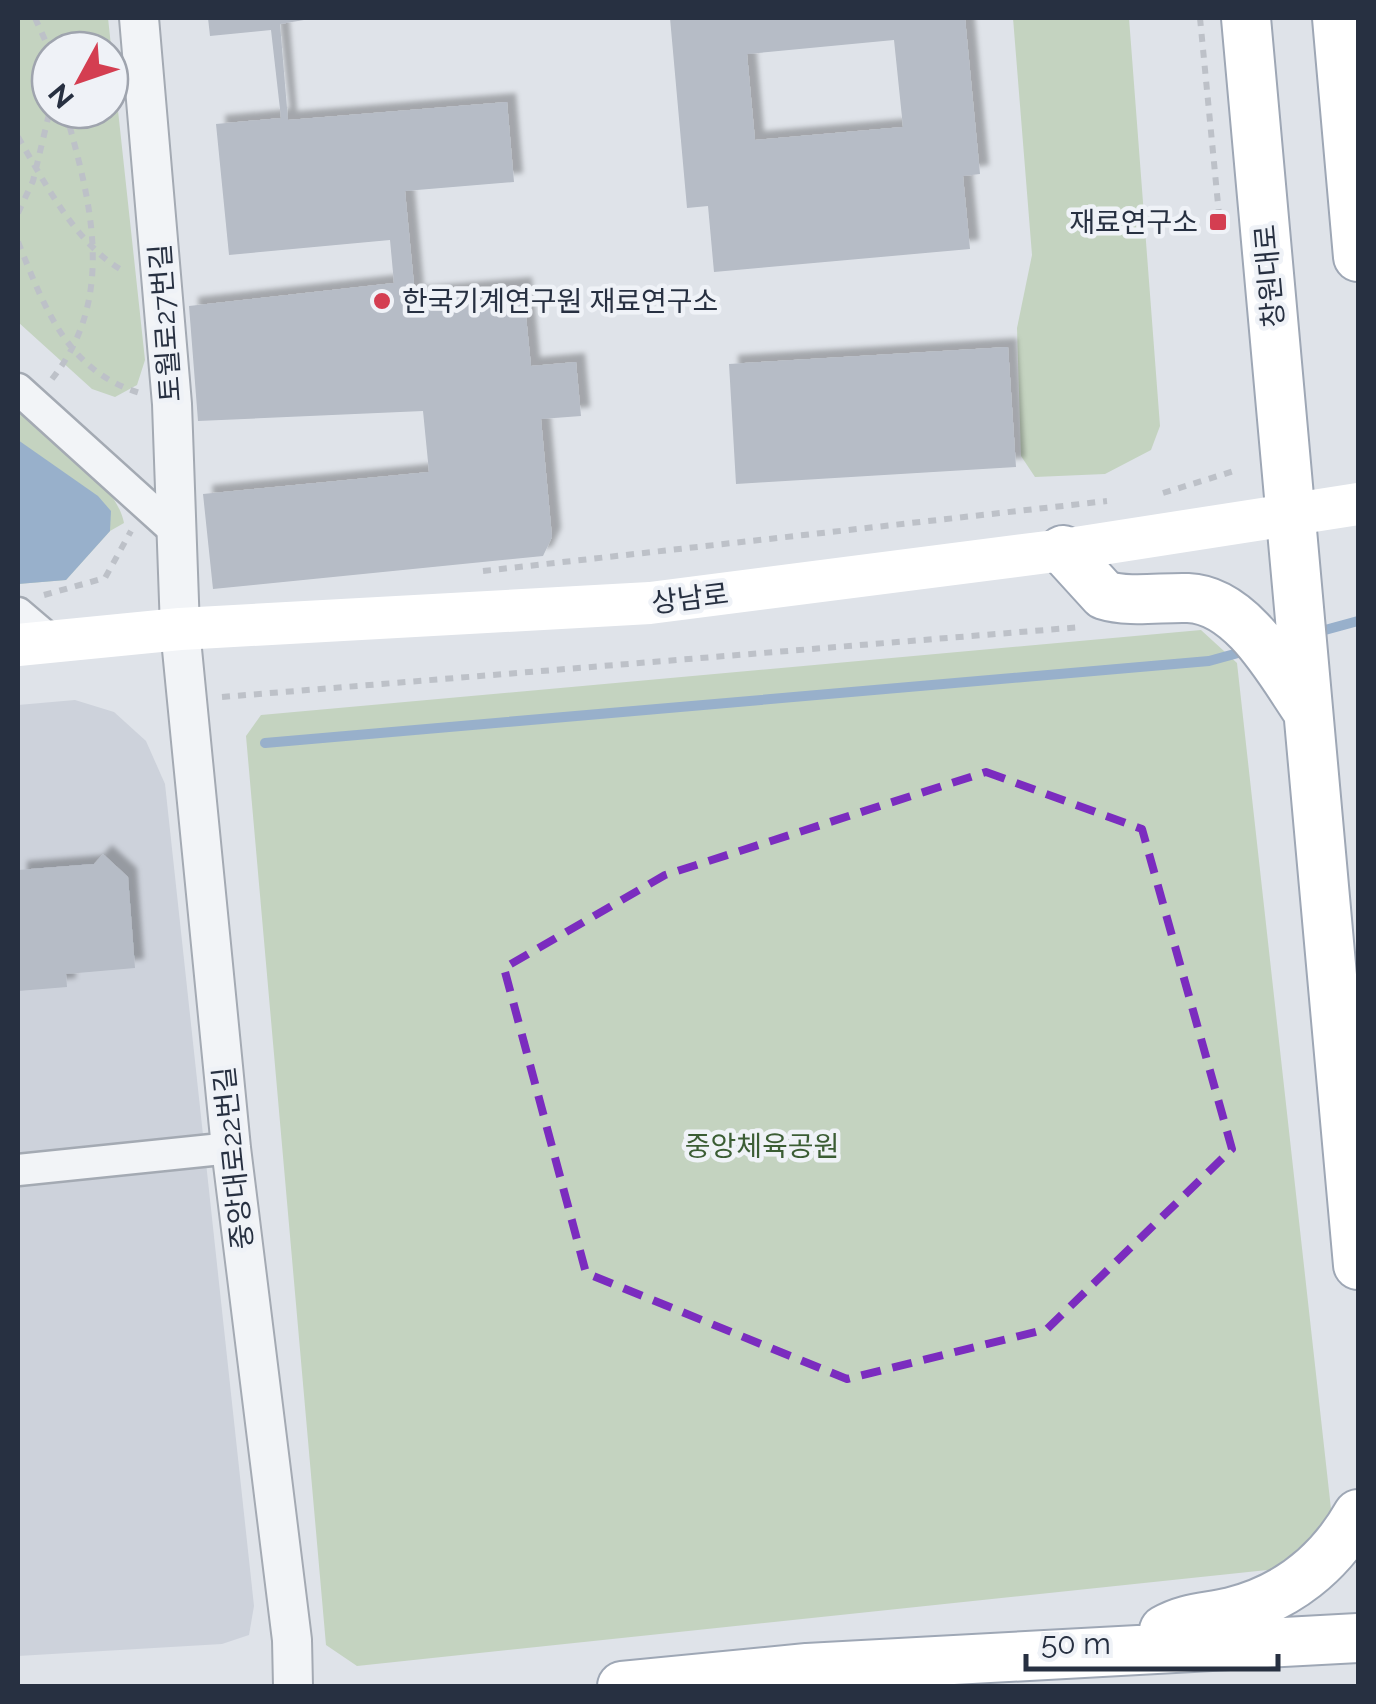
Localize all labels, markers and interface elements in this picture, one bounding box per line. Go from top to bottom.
north arrow [30,30,130,130]
text: N [42,77,81,115]
place label: 재료연구소 [1069,206,1198,239]
marker: 재료연구소 [1207,211,1229,233]
street label: 창원대로 [1249,223,1290,329]
street label: 토월로27번길 [144,243,187,403]
place label: 한국기계연구원 재료연구소 [402,285,718,318]
marker: 한국기계연구원 재료연구소 [371,290,393,312]
street label: 상남로 [650,577,730,620]
street label: 중앙대로22번길 [207,1065,260,1251]
park label: 중앙체육공원 [685,1130,839,1163]
scale bar [1026,1609,1278,1671]
text: 50 m [1041,1626,1111,1661]

